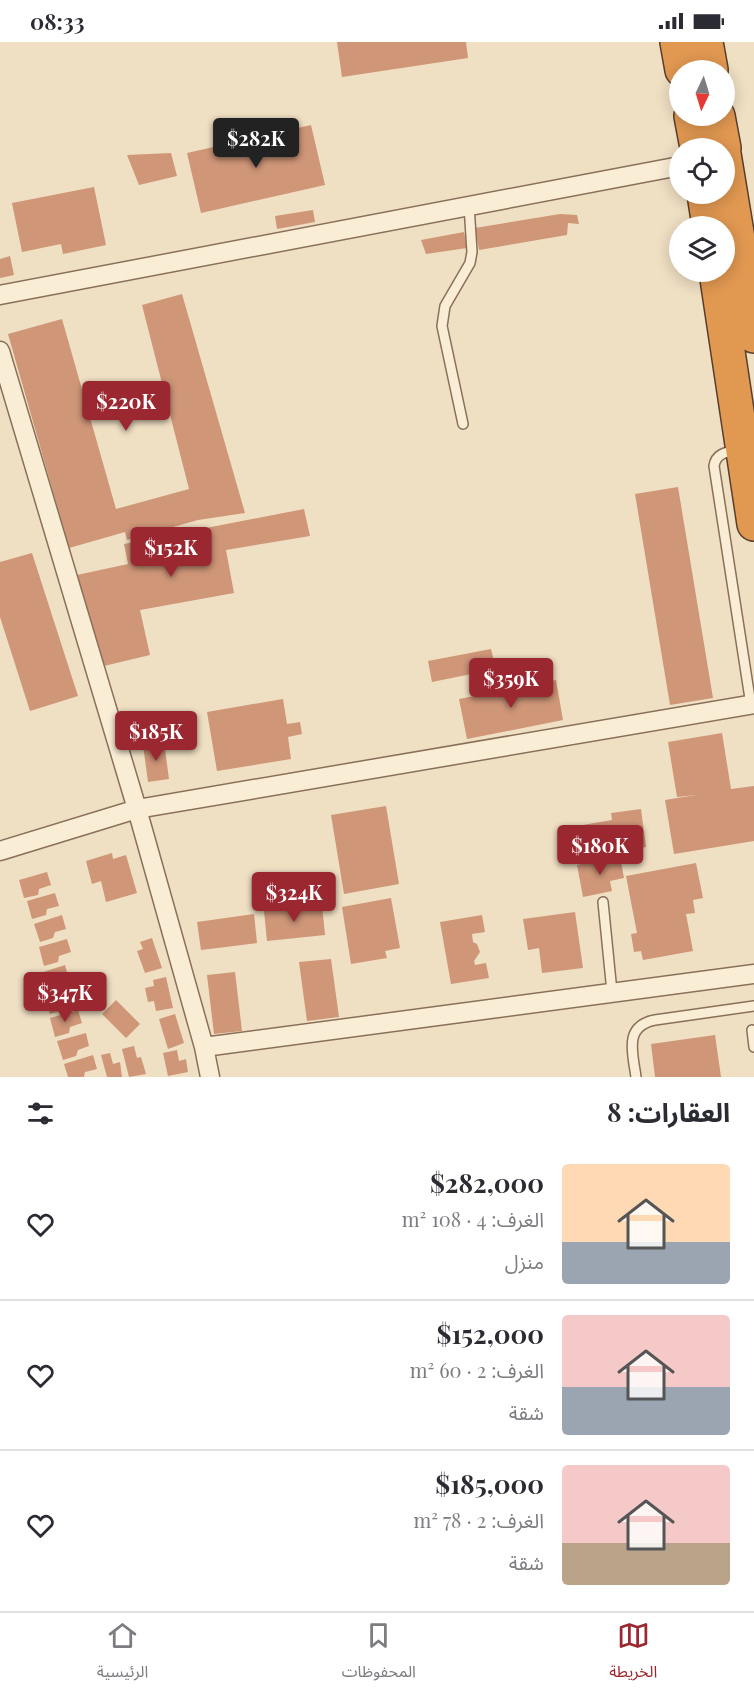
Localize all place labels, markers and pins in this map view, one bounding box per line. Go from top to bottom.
pin: $282K [214,118,298,169]
pin: $220K [84,381,168,432]
pin: $152K [129,527,213,578]
pin: $359K [469,658,553,709]
pin: $185K [114,711,198,762]
pin: $180K [558,825,642,876]
pin: $324K [252,872,336,923]
pin: $347K [23,972,107,1023]

